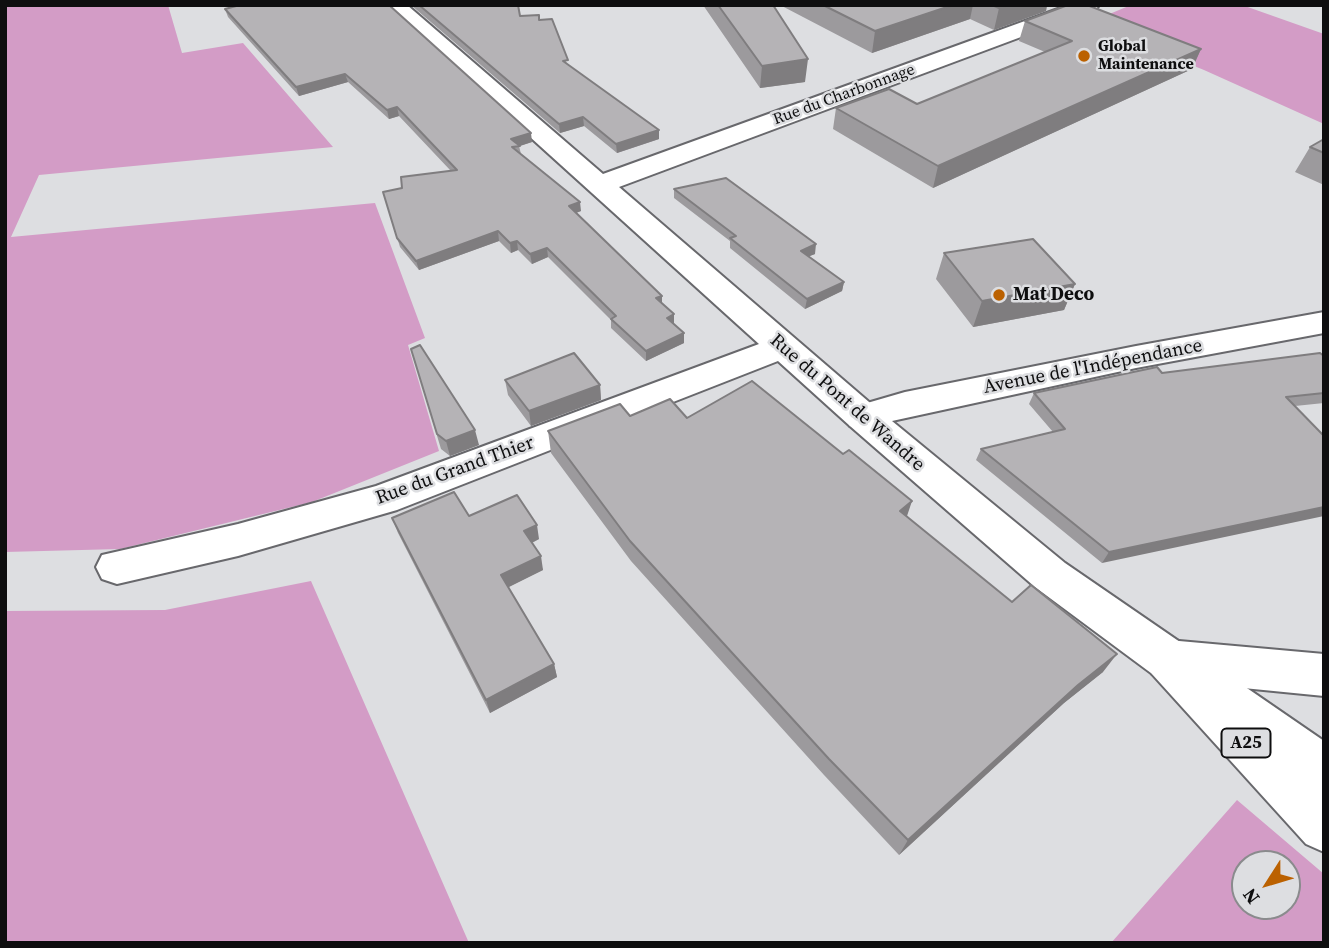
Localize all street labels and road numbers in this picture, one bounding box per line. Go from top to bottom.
street label: Rue du Charbonnage [771,60,917,130]
street label: Rue du Pont de Wandre [765,330,929,476]
street label: Avenue de l'Indépendance [982,335,1204,399]
street label: Rue du Grand Thier [373,432,537,510]
road number: A25 [1222,728,1270,758]

